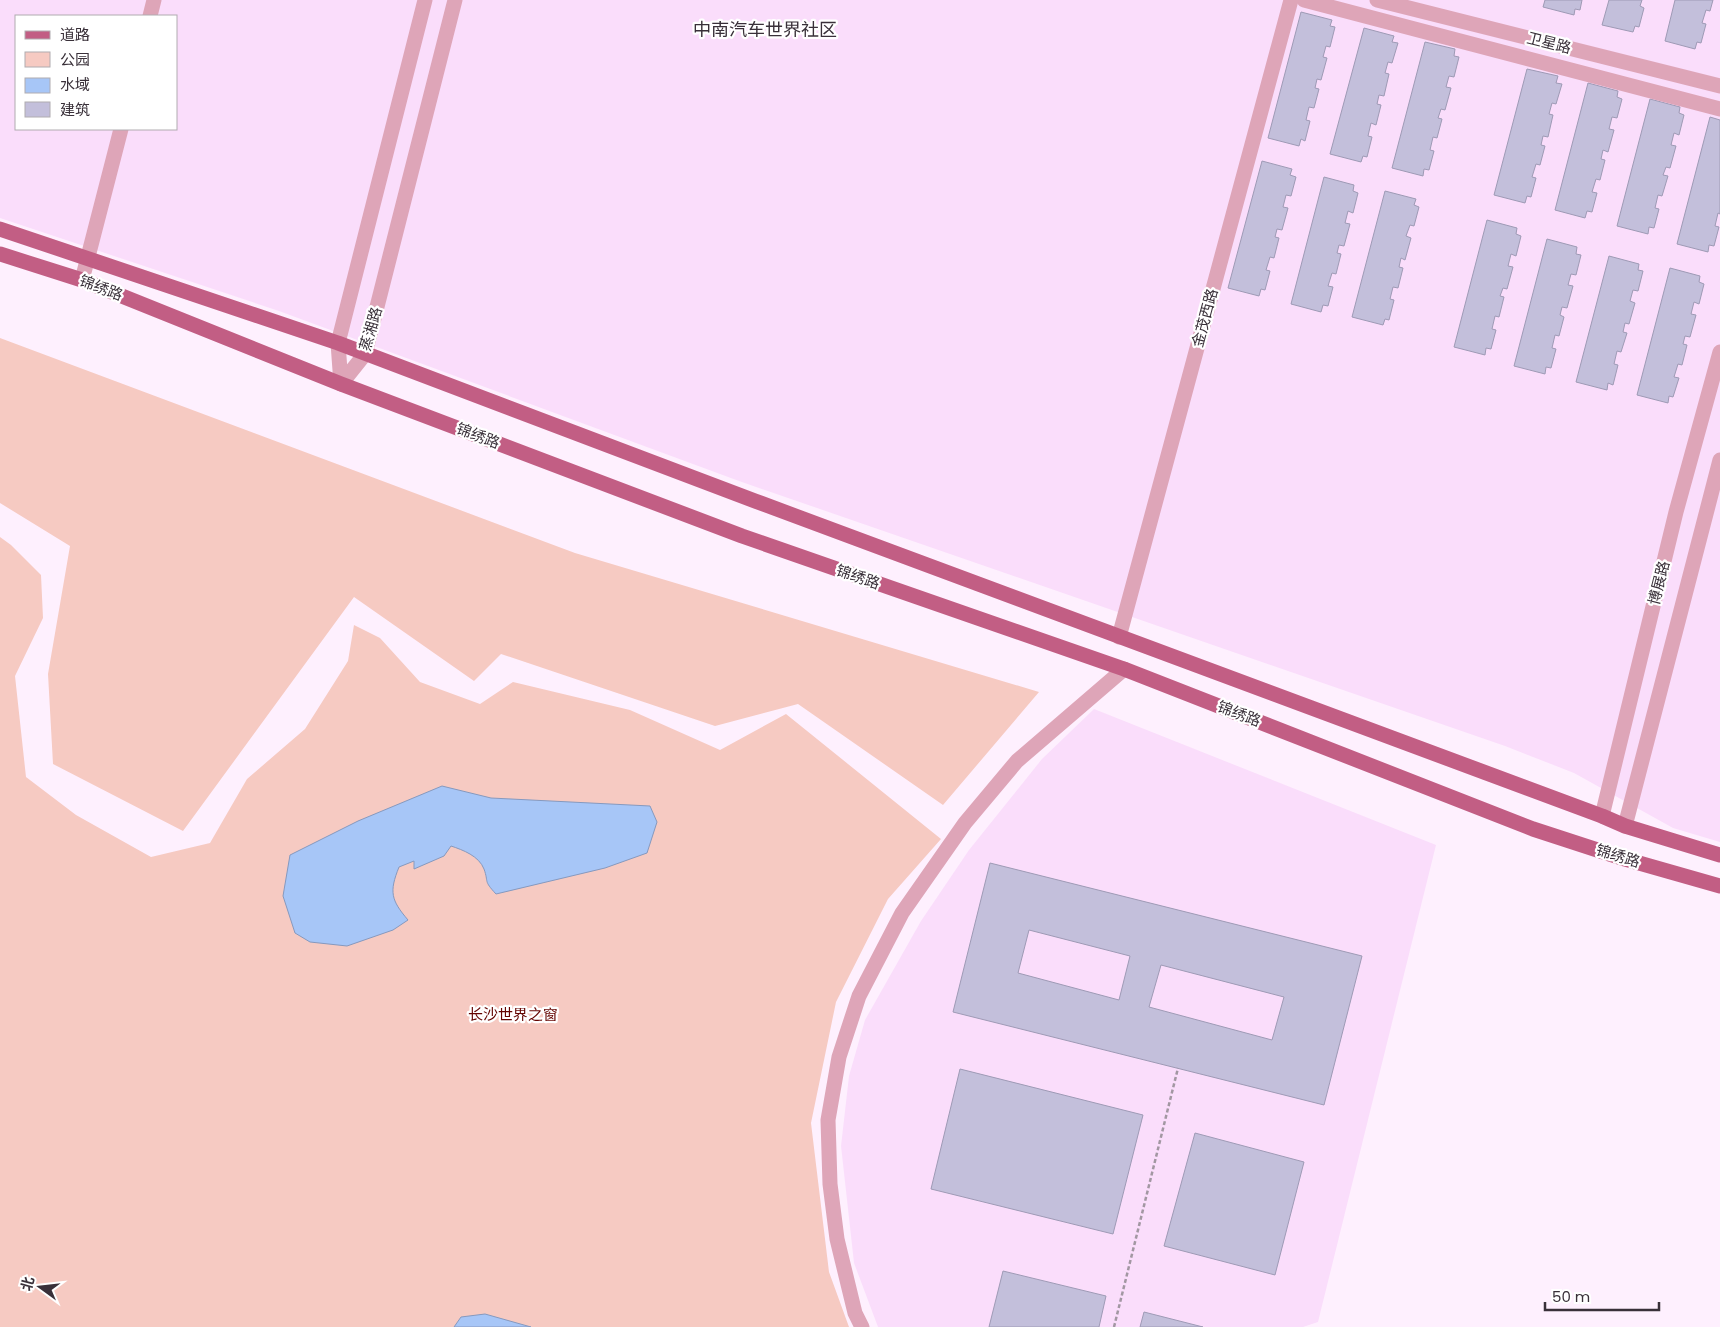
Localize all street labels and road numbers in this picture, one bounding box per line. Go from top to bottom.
street label: 卫星路 [1525,27,1574,58]
street label: 锦绣路 [76,270,126,305]
street label: 金茂西路 [1187,286,1222,350]
street label: 蒸湘路 [354,304,387,353]
street label: 锦绣路 [453,418,503,453]
street label: 博展路 [1643,558,1674,607]
street label: 锦绣路 [833,559,883,594]
street label: 锦绣路 [1214,696,1264,731]
street label: 锦绣路 [1594,839,1643,872]

